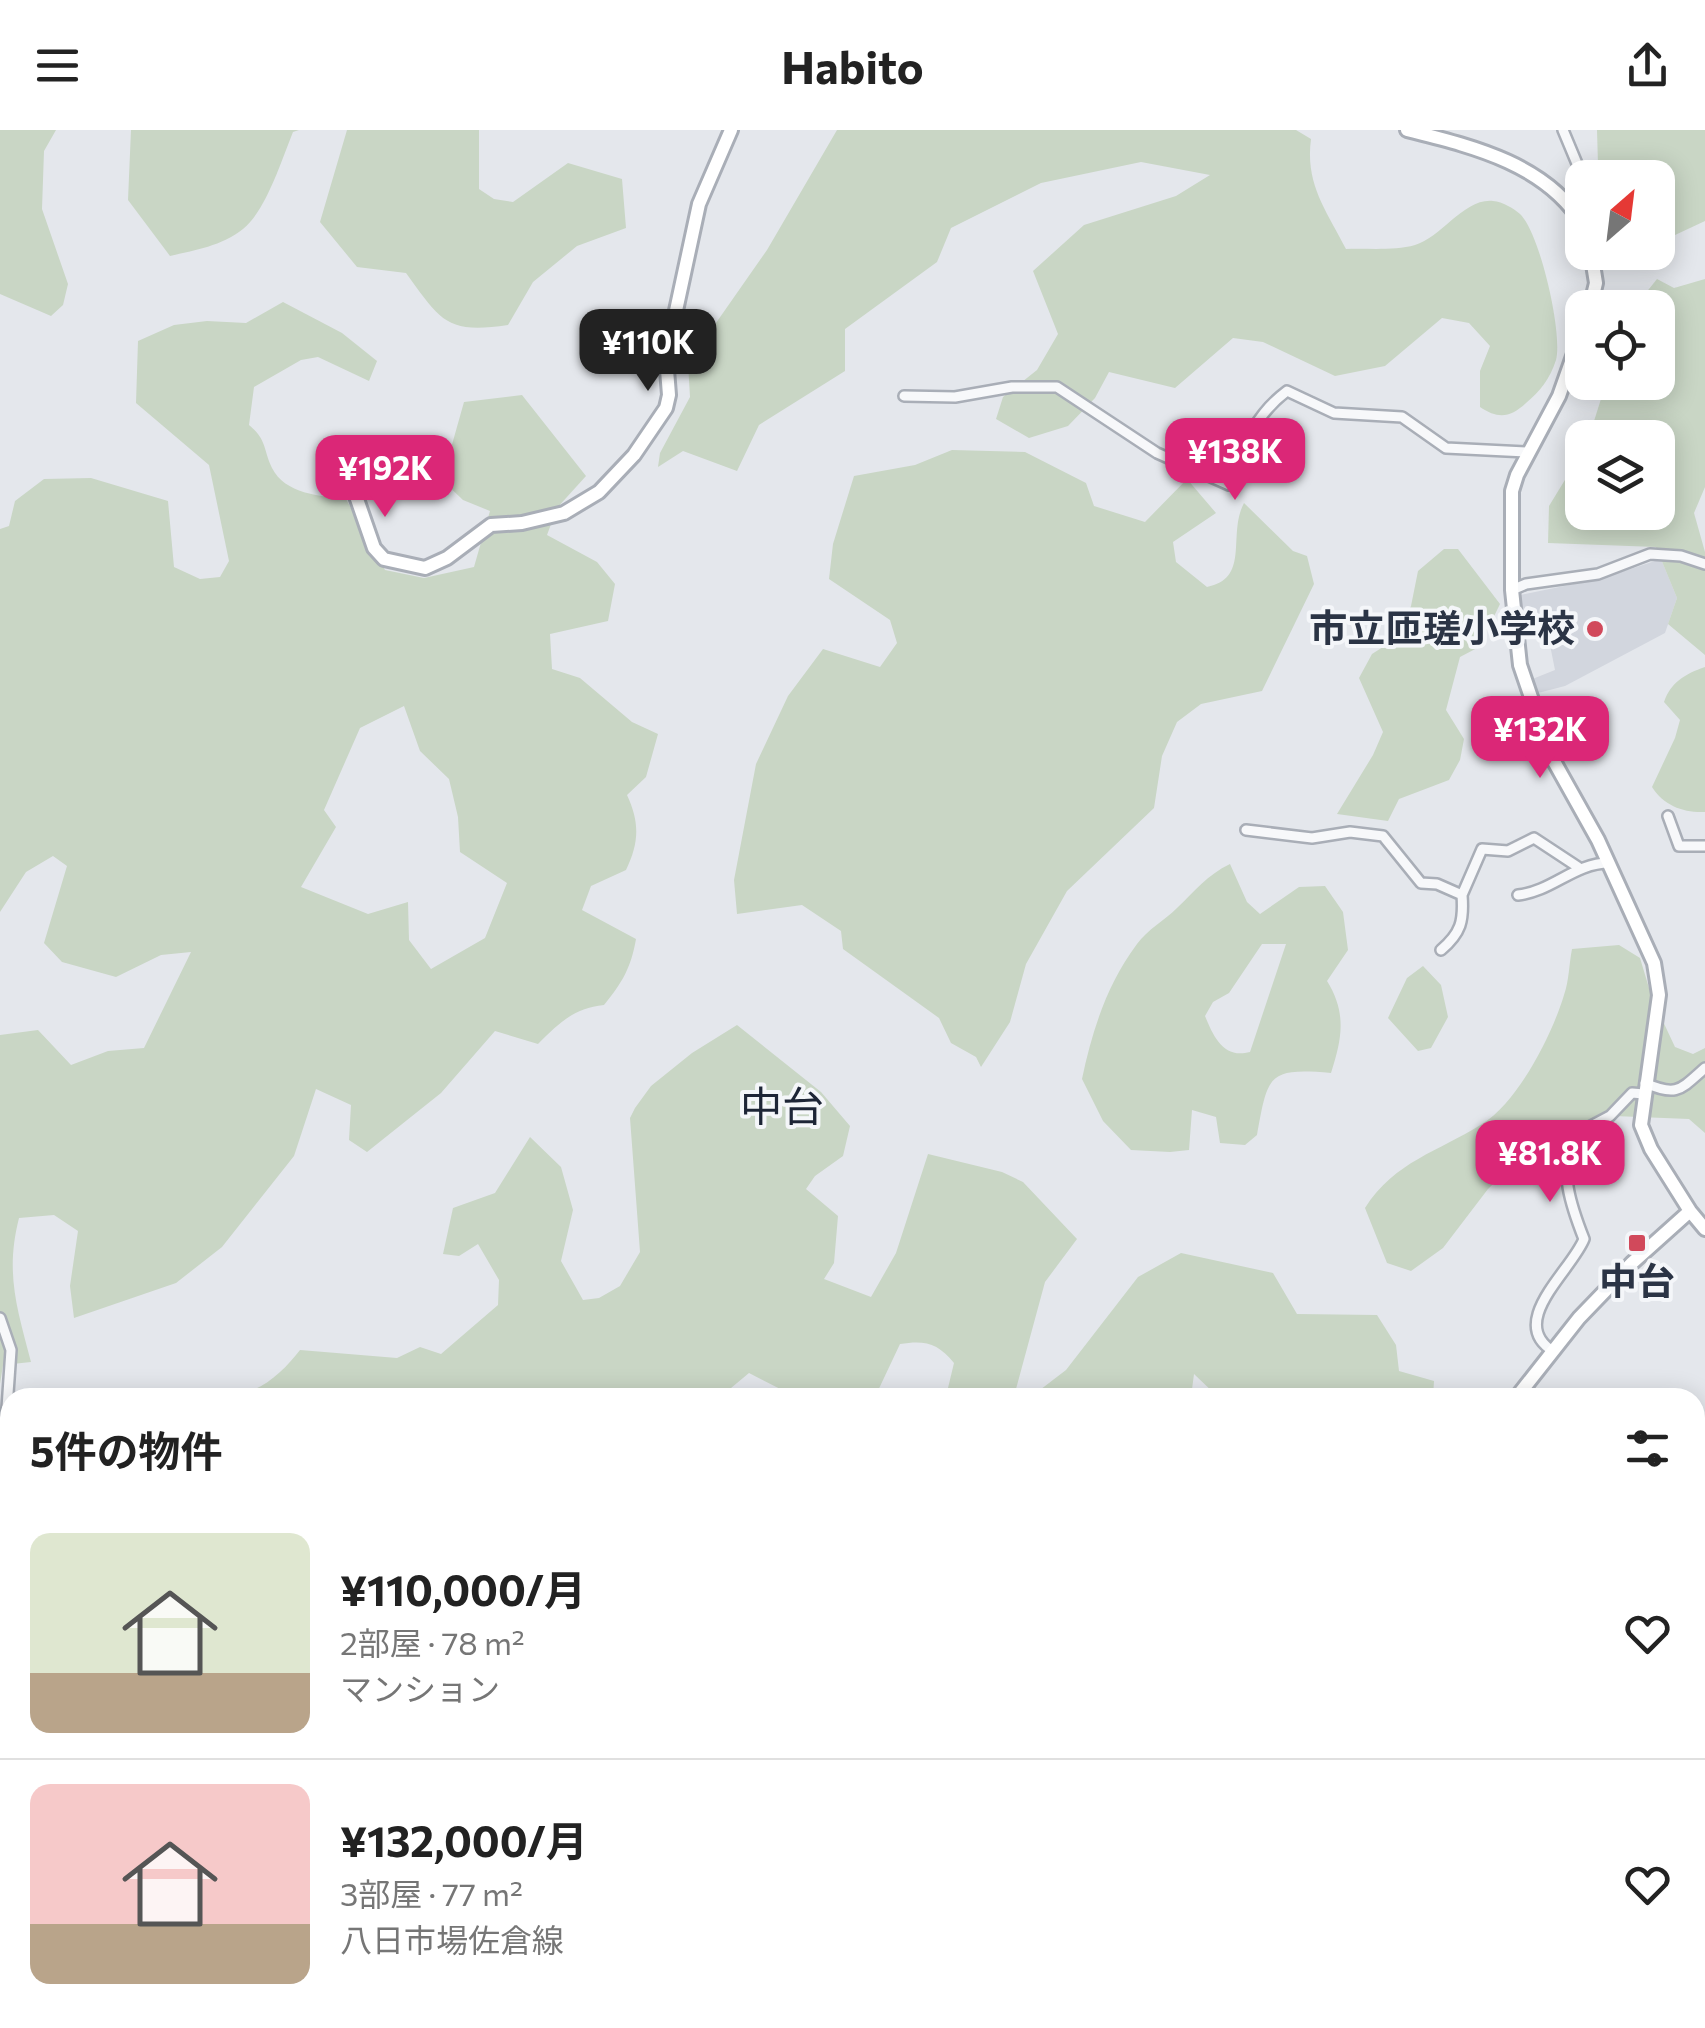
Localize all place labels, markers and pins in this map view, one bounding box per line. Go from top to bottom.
pin: ¥110K [578,309,718,394]
pin: ¥138K [1165,418,1305,503]
pin: ¥192K [315,435,455,520]
place label: 市立匝瑳小学校 [1309,603,1575,650]
marker: 市立匝瑳小学校 [1584,618,1606,640]
pin: ¥132K [1470,696,1610,781]
pin: ¥81.8K [1469,1120,1631,1205]
marker: 中台 [1626,1232,1648,1254]
place label: 中台 [1599,1256,1675,1303]

